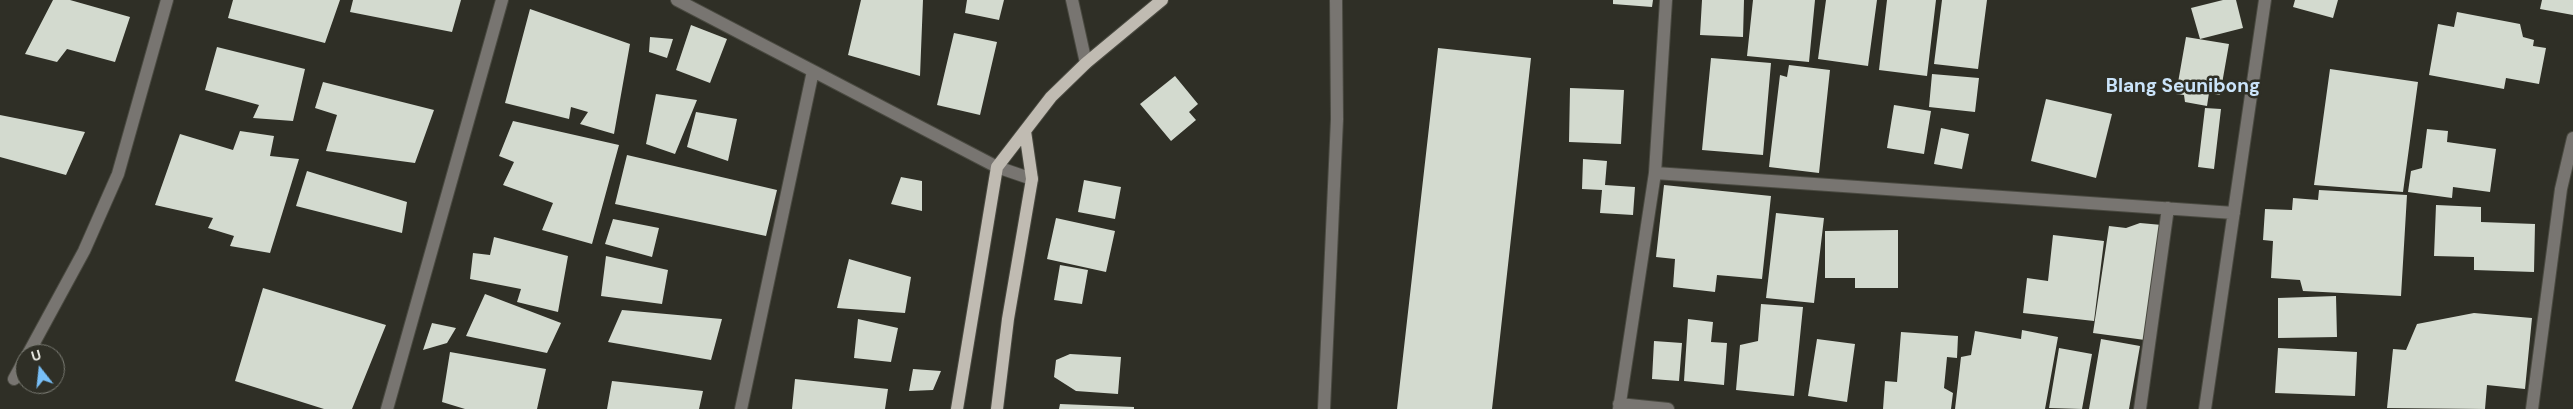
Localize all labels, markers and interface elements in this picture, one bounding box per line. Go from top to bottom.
district label: Blang Seunibong [2106,76,2260,98]
north arrow [15,344,65,394]
text: U [29,346,43,366]

